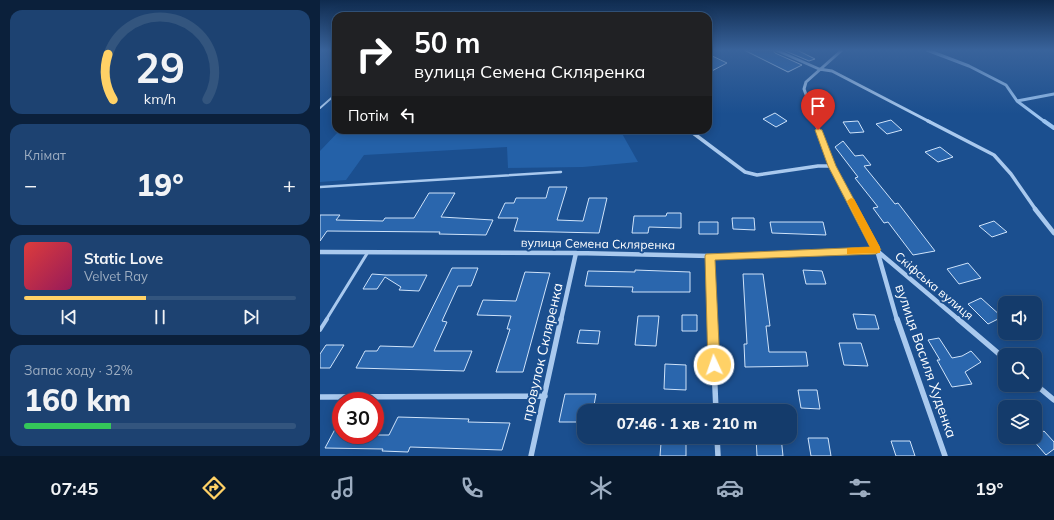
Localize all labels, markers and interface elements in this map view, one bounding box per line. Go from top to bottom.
text: 50 m [414,25,480,60]
icon: right [348,28,400,80]
text: 29 [135,41,185,93]
text: вулиця Семена Скляренка [414,60,646,83]
pin [801,89,835,130]
text: km/h [144,90,176,108]
icon: arrive [807,95,829,117]
icon: left [397,104,419,126]
text: Потім [348,106,389,125]
text: Клімат [24,147,66,163]
text: 19° [136,166,184,204]
text: − [24,171,37,199]
text: + [283,171,296,199]
street label: вулиця Семена Скляренка [521,235,675,252]
street label: Скіфська вулиця [892,248,977,323]
text: Static Love [84,249,163,268]
text: Velvet Ray [84,268,148,284]
street label: провулок Скляренка [517,281,567,423]
street label: вулиця Василя Худенка [891,282,961,440]
map controls [998,296,1042,444]
button: sound [998,296,1042,340]
icon: previous [58,306,80,328]
icon: pause [149,306,171,328]
icon: next [240,306,262,328]
position arrow [693,344,735,386]
button: search [998,348,1042,392]
text: Запас ходу · 32% [24,362,133,378]
text: 160 km [24,381,131,419]
speed limit sign: 30 [332,392,384,444]
button: layers [998,400,1042,444]
text: 07:46 · 1 хв · 210 m [617,414,757,433]
icon: directions [200,474,228,502]
icon: music [329,474,357,502]
icon: phone [458,474,486,502]
icon: climate [587,474,615,502]
icon: car [716,474,744,502]
icon: filters [846,474,874,502]
text: 07:45 [51,477,98,500]
text: 19° [975,477,1003,500]

